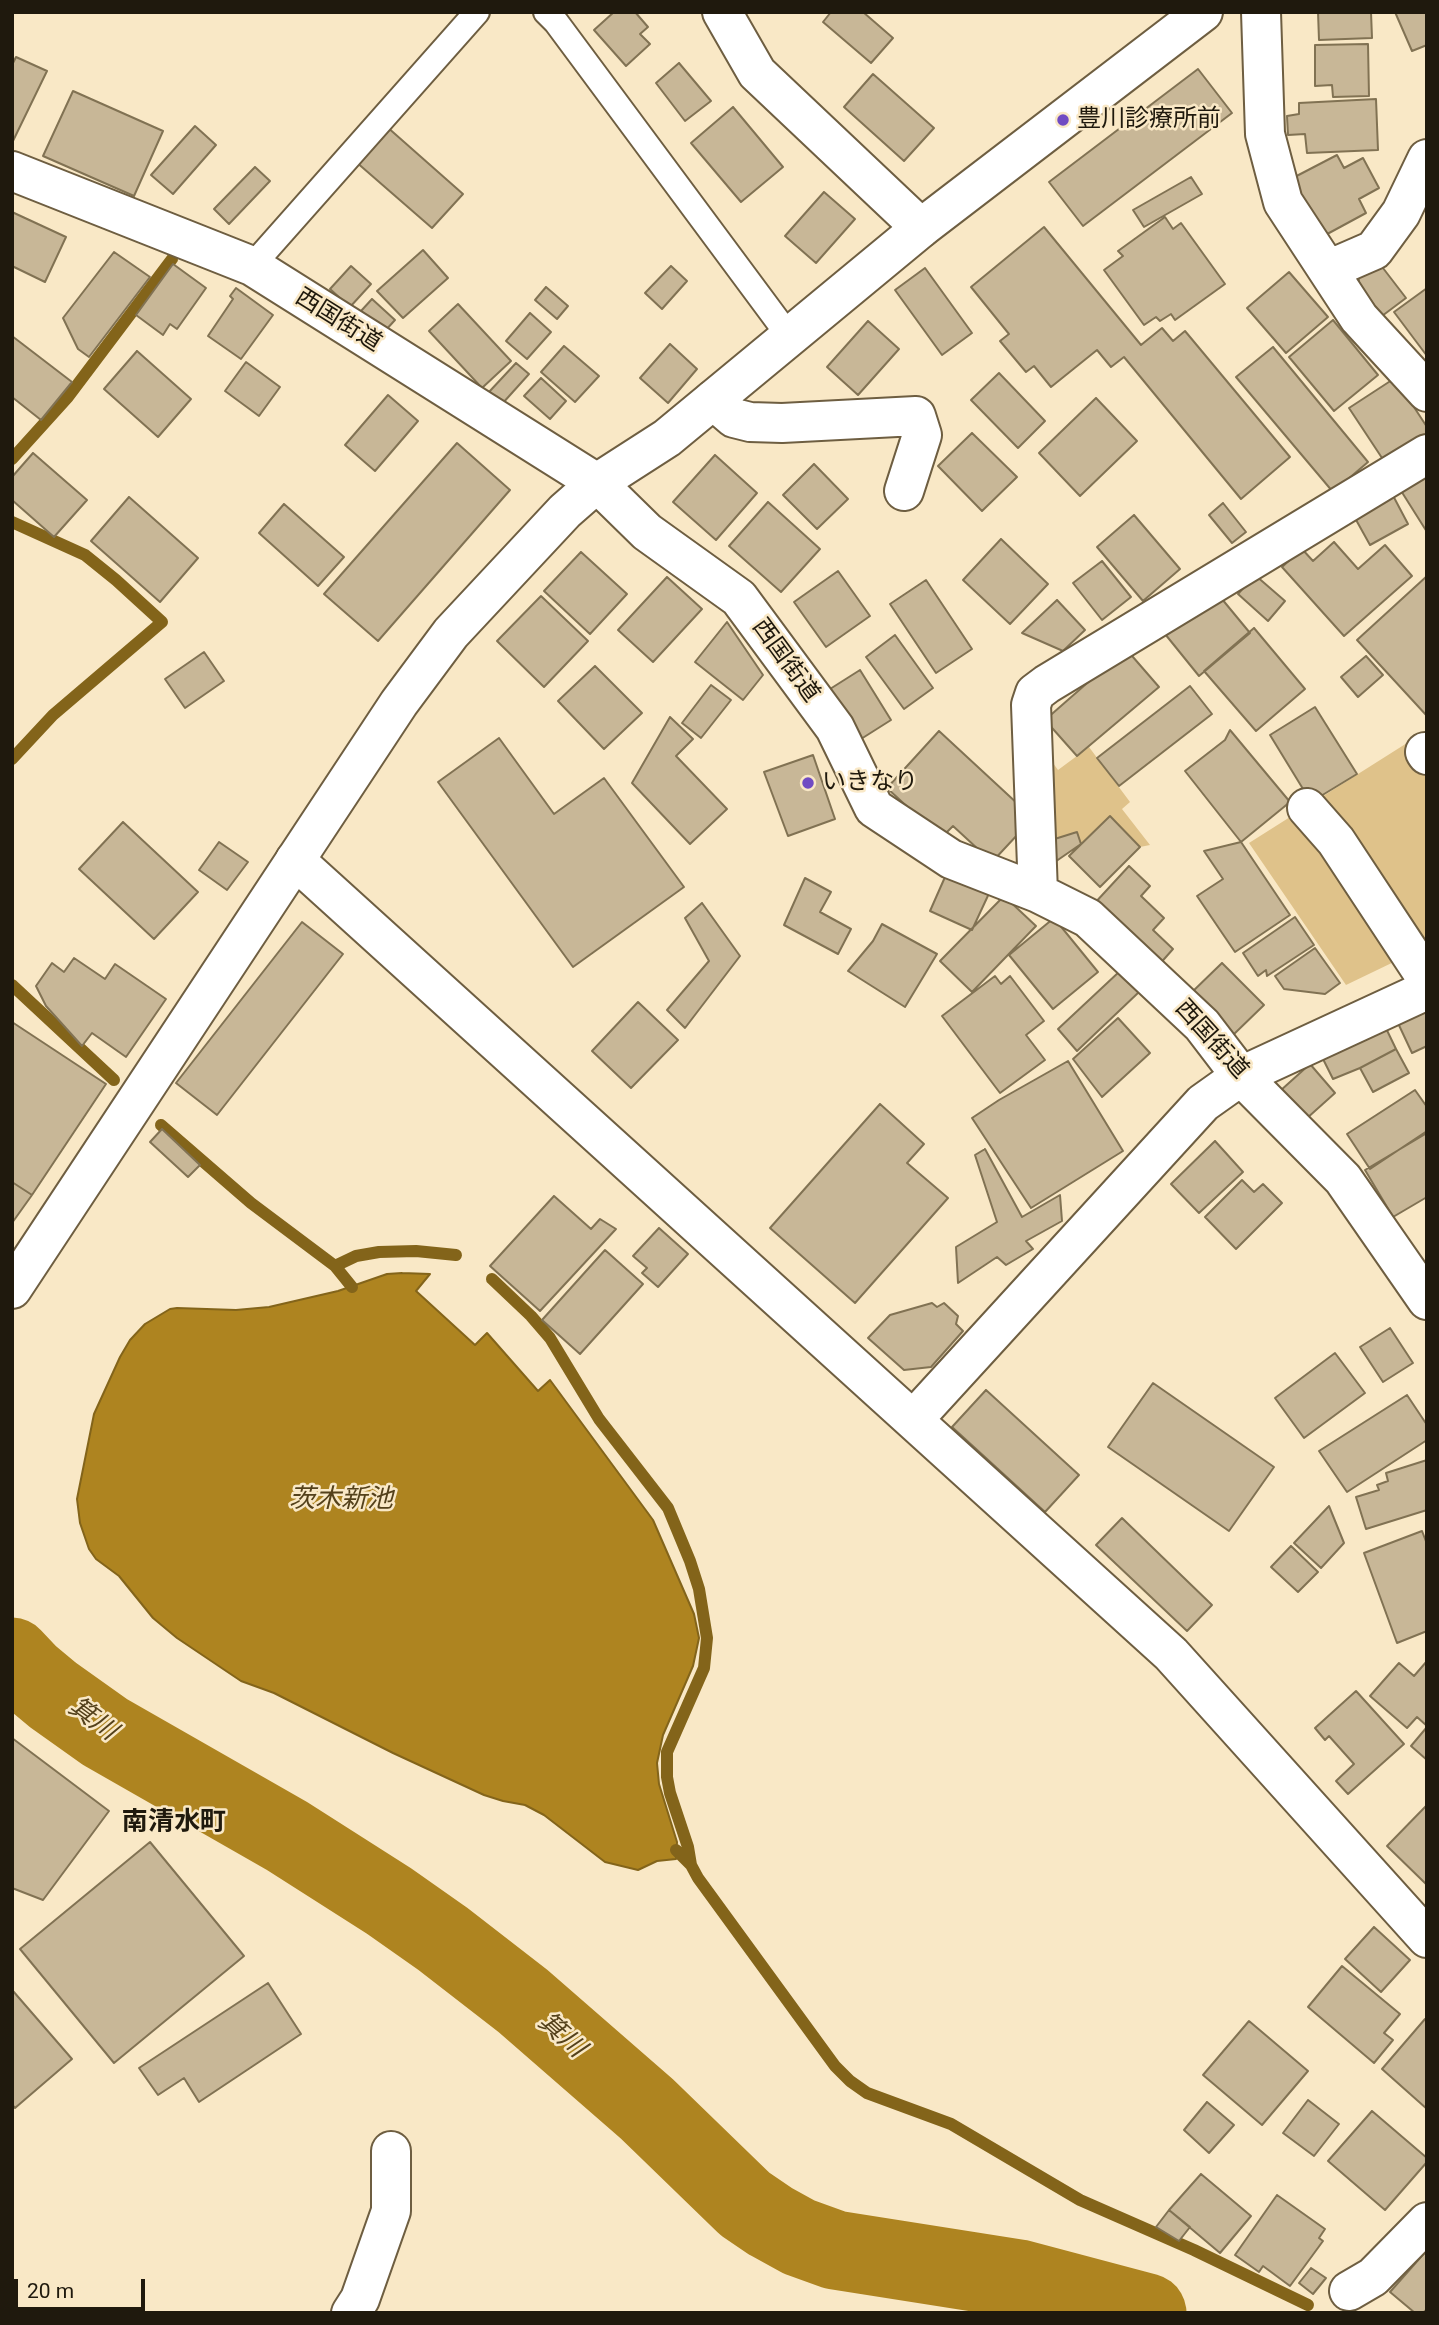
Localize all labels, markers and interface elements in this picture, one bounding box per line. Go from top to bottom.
place label: 豊川診療所前 [1077,106,1221,134]
marker: 豊川診療所前 [1055,112,1071,128]
street label: 西国街道 [290,283,386,359]
street label: 西国街道 [745,614,825,708]
place label: いきなり [822,769,918,797]
marker: いきなり [800,775,816,791]
street label: 西国街道 [1168,995,1254,1085]
water label: 茨木新池 [289,1484,393,1516]
water label: 箕川 [62,1692,122,1748]
district label: 南清水町 [122,1807,226,1839]
water label: 箕川 [531,2007,591,2065]
scale bar [18,2266,149,2310]
text: 20 m [27,2279,74,2303]

